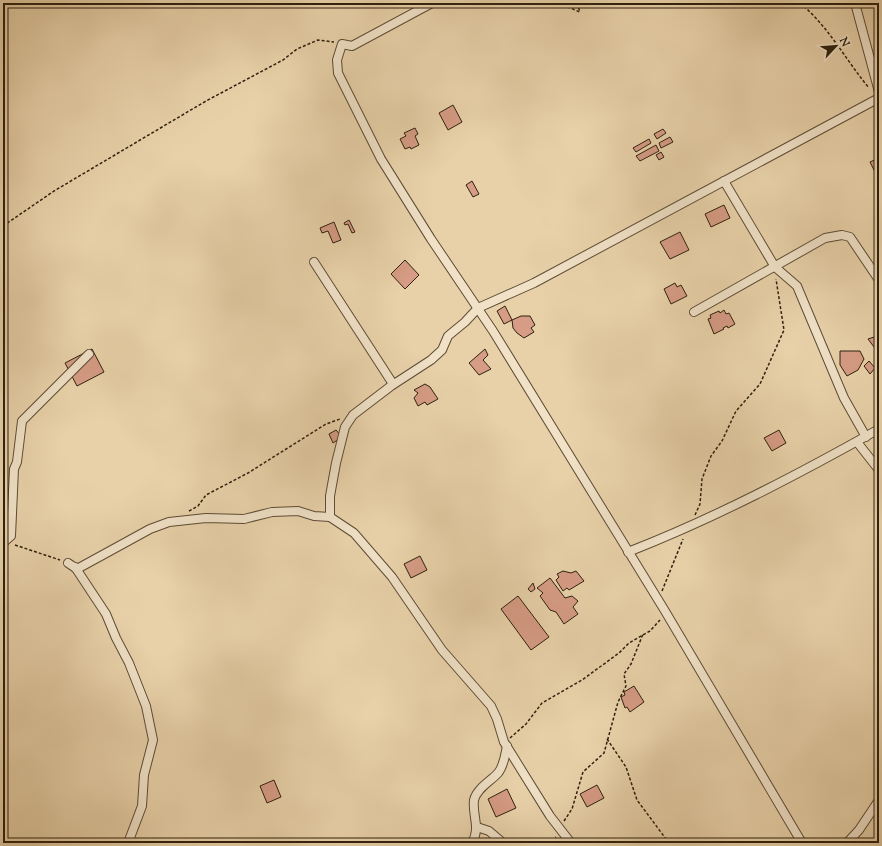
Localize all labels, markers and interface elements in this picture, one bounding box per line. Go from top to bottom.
north arrow [816,26,856,66]
text: N [835,34,853,50]

